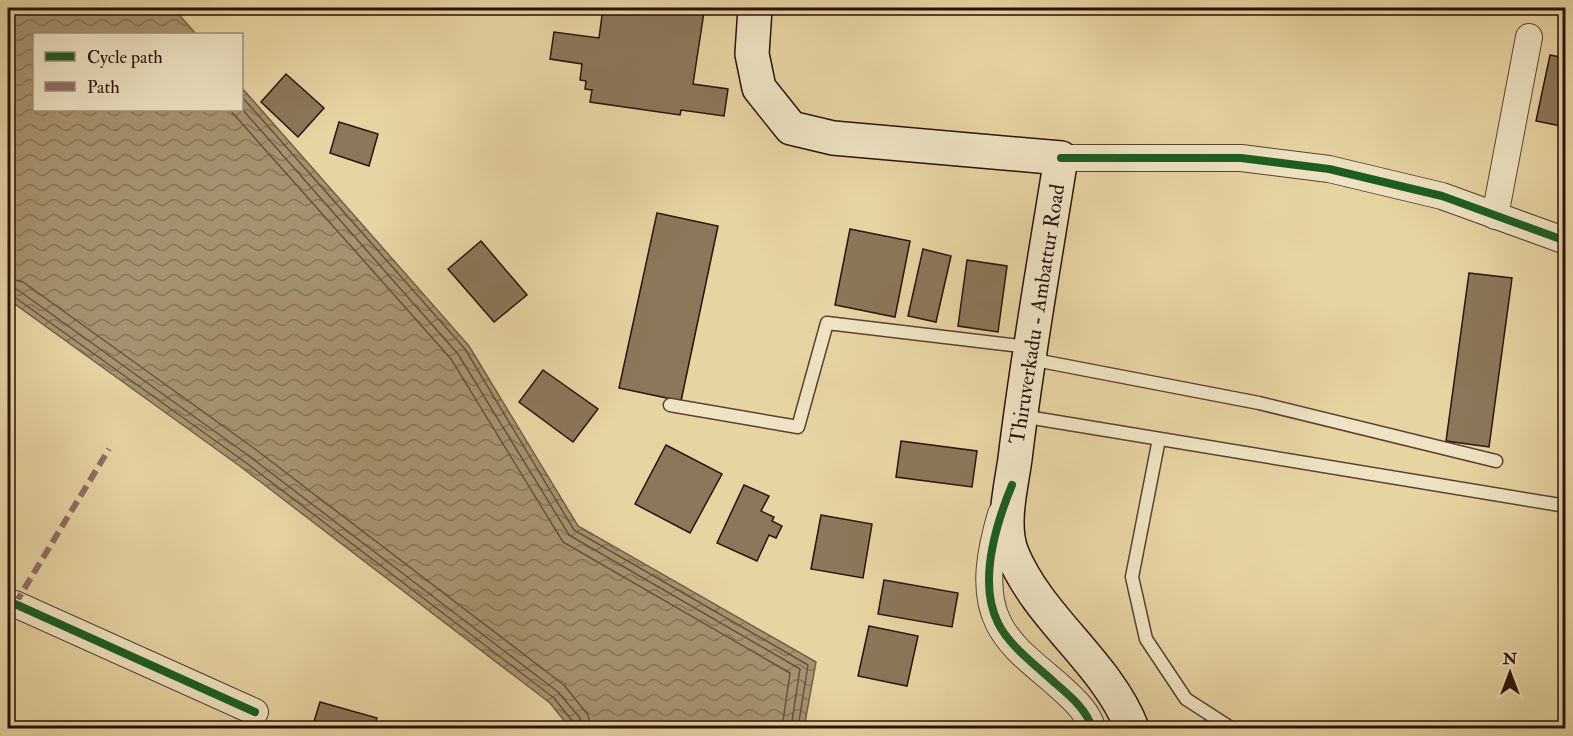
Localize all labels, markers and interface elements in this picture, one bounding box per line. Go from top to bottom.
legend [33,33,243,111]
text: Cycle path [87,46,163,69]
text: Path [87,76,120,99]
street label: Thiruverkadu - Ambattur Road [1004,182,1071,446]
north arrow [1480,643,1540,703]
text: N [1502,649,1518,669]

